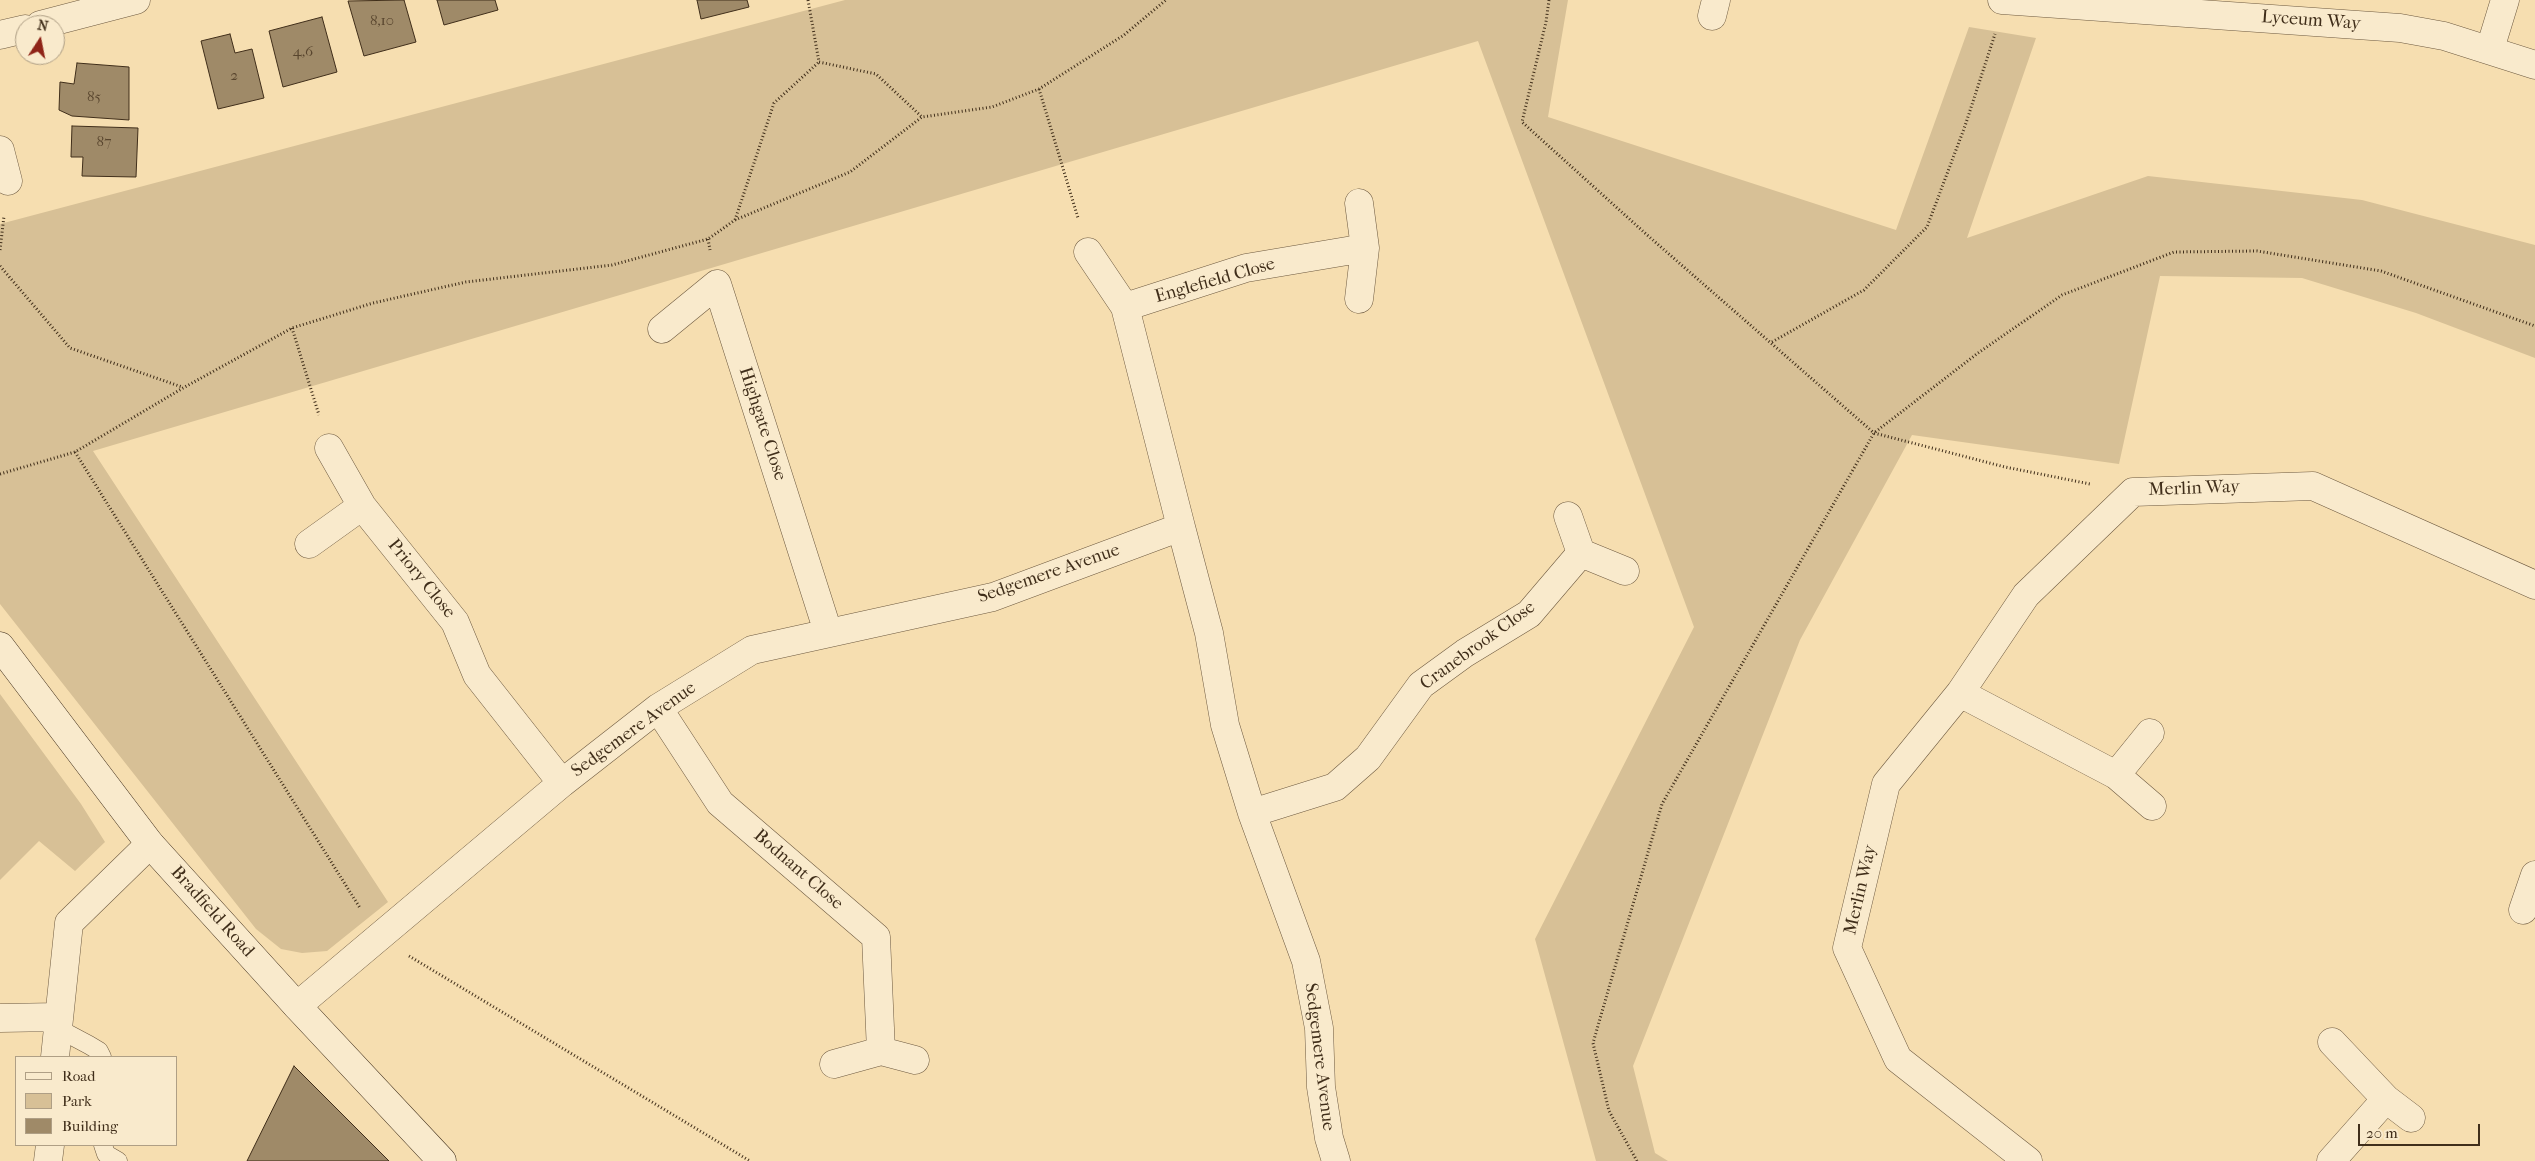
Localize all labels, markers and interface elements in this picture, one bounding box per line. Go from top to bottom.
street label: Lyceum Way [2261,7,2361,35]
house number: 8,10 [370,12,394,30]
north arrow [15,15,65,65]
text: N [36,16,50,35]
house number: 4,6 [293,43,313,61]
house number: 2 [230,67,238,85]
house number: 85 [87,88,101,106]
house number: 87 [97,133,111,151]
street label: Englefield Close [1153,254,1277,308]
street label: Highgate Close [734,365,790,483]
street label: Merlin Way [2148,477,2240,501]
street label: Priory Close [383,535,459,623]
street label: Sedgemere Avenue [975,540,1123,608]
street label: Cranebrook Close [1416,597,1540,695]
street label: Sedgemere Avenue [567,678,701,782]
street label: Bodnant Close [749,825,847,915]
street label: Merlin Way [1840,843,1882,937]
street label: Bradfield Road [166,862,258,962]
street label: Sedgemere Avenue [1299,982,1339,1132]
legend [15,1056,178,1146]
text: Road [62,1067,95,1085]
text: Park [62,1092,92,1110]
scale bar [2360,1114,2482,1146]
text: Building [62,1117,118,1135]
text: 20 m [2366,1124,2398,1142]

